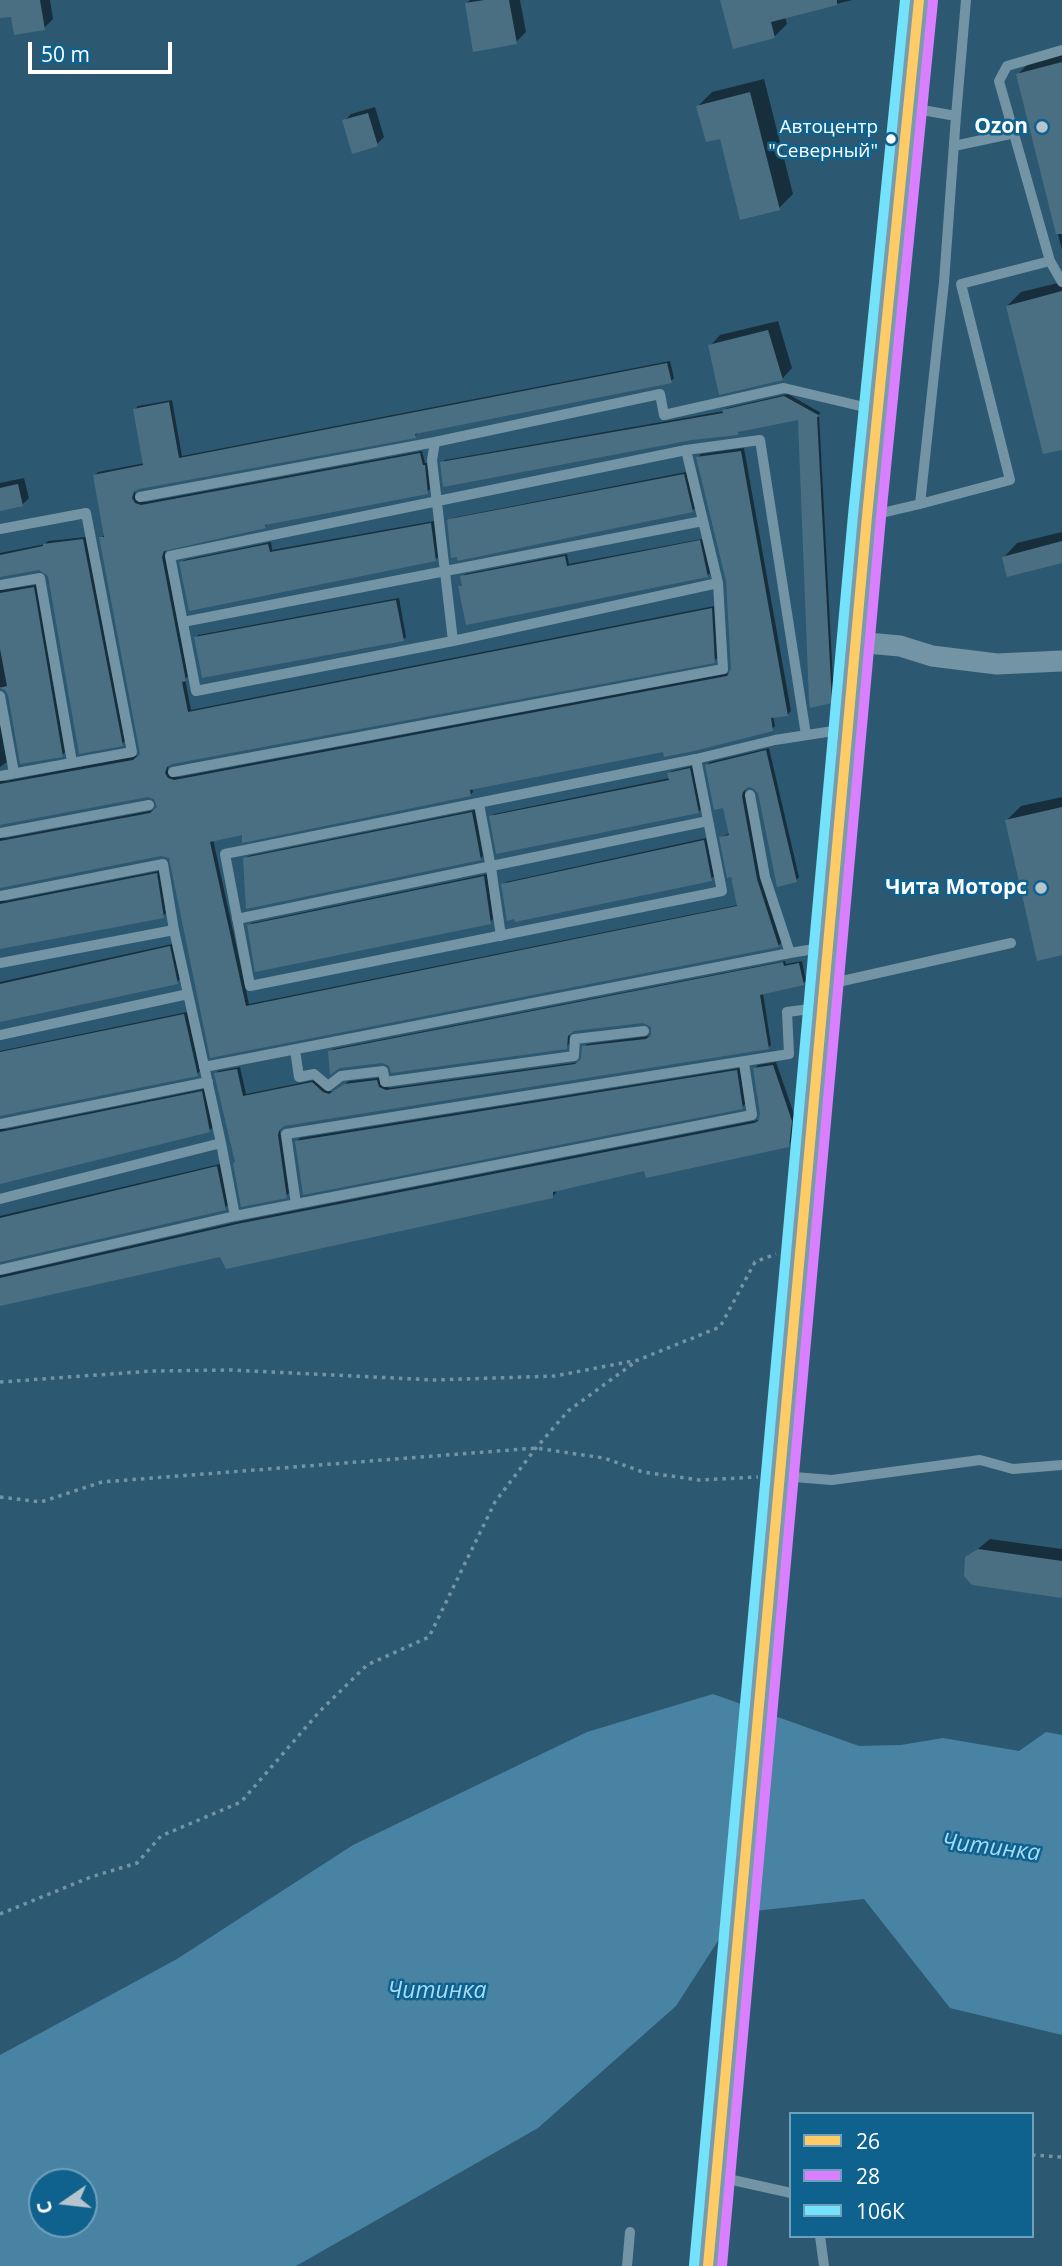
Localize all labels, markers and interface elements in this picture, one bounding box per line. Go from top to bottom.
scale bar [32,28,175,72]
text: 50 m [41,40,90,68]
place label: Ozon [974,114,1028,140]
place label: Автоцентр "Северный" [768,117,878,161]
marker: Ozon [1034,119,1050,135]
marker: Автоцентр "Северный" [884,132,898,146]
place label: Чита Моторс [885,875,1027,901]
marker: Чита Моторс [1033,880,1049,896]
water label: Читинка [940,1828,1042,1868]
water label: Читинка [388,1977,486,2005]
legend [789,2112,1034,2238]
text: 26 [856,2127,880,2155]
text: 28 [856,2162,880,2190]
north arrow [28,2168,98,2238]
text: 106К [856,2197,905,2225]
text: С [30,2199,59,2217]

